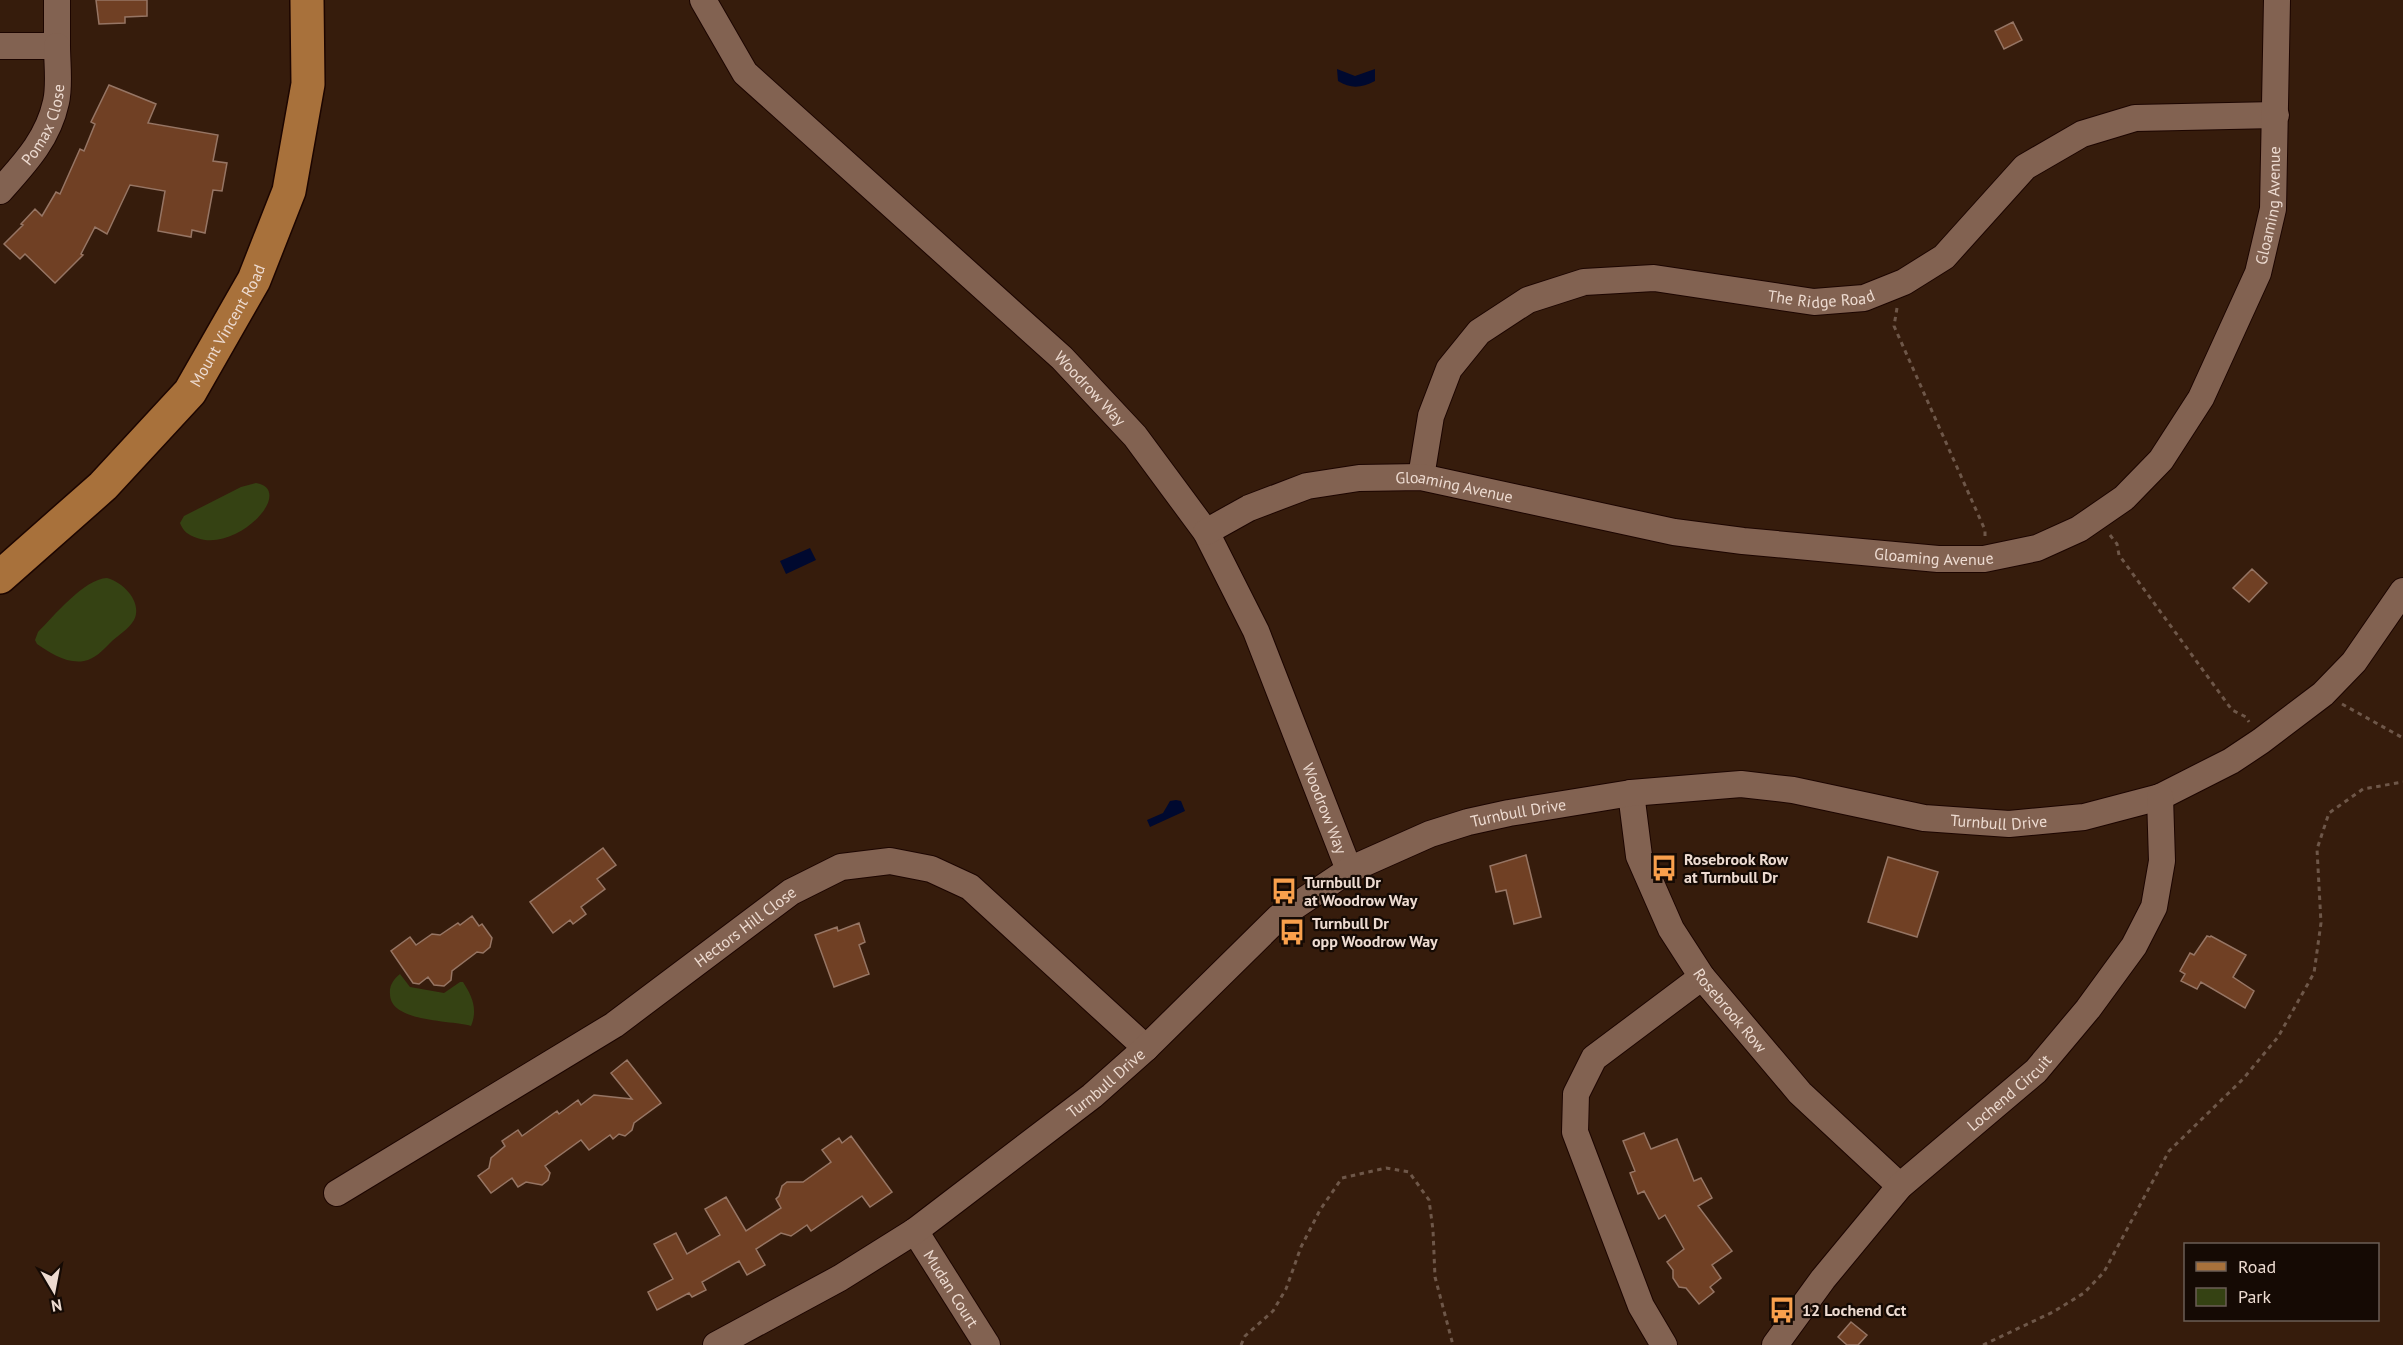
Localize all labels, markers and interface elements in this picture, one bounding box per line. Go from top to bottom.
street label: Pomax Close [17,83,68,169]
street label: Gloaming Avenue [2250,146,2284,267]
street label: Mount Vincent Road [185,261,269,390]
street label: The Ridge Road [1766,285,1877,312]
street label: Woodrow Way [1050,347,1131,430]
street label: Gloaming Avenue [1395,467,1515,507]
street label: Gloaming Avenue [1873,543,1995,569]
street label: Woodrow Way [1298,760,1352,857]
street label: Turnbull Drive [1469,794,1568,831]
street label: Turnbull Drive [1950,810,2048,834]
place label: Rosebrook Row at Turnbull Dr [1684,849,1788,887]
bus stop icon: Rosebrook Row at Turnbull Dr [1649,853,1679,883]
place label: Turnbull Dr at Woodrow Way [1304,872,1418,910]
bus stop icon: Turnbull Dr at Woodrow Way [1269,876,1299,906]
street label: Hectors Hill Close [690,882,800,971]
place label: Turnbull Dr opp Woodrow Way [1312,913,1438,951]
bus stop icon: Turnbull Dr opp Woodrow Way [1277,917,1307,947]
street label: Rosebrook Row [1689,965,1771,1057]
street label: Turnbull Drive [1062,1044,1149,1122]
street label: Lochend Circuit [1963,1050,2056,1135]
legend [2184,1243,2379,1321]
street label: Mudan Court [919,1246,984,1332]
text: Road [2238,1255,2276,1278]
north arrow [24,1261,84,1321]
text: Park [2238,1285,2271,1308]
text: N [50,1295,64,1317]
bus stop icon: 12 Lochend Cct [1767,1295,1797,1325]
place label: 12 Lochend Cct [1802,1300,1907,1320]

